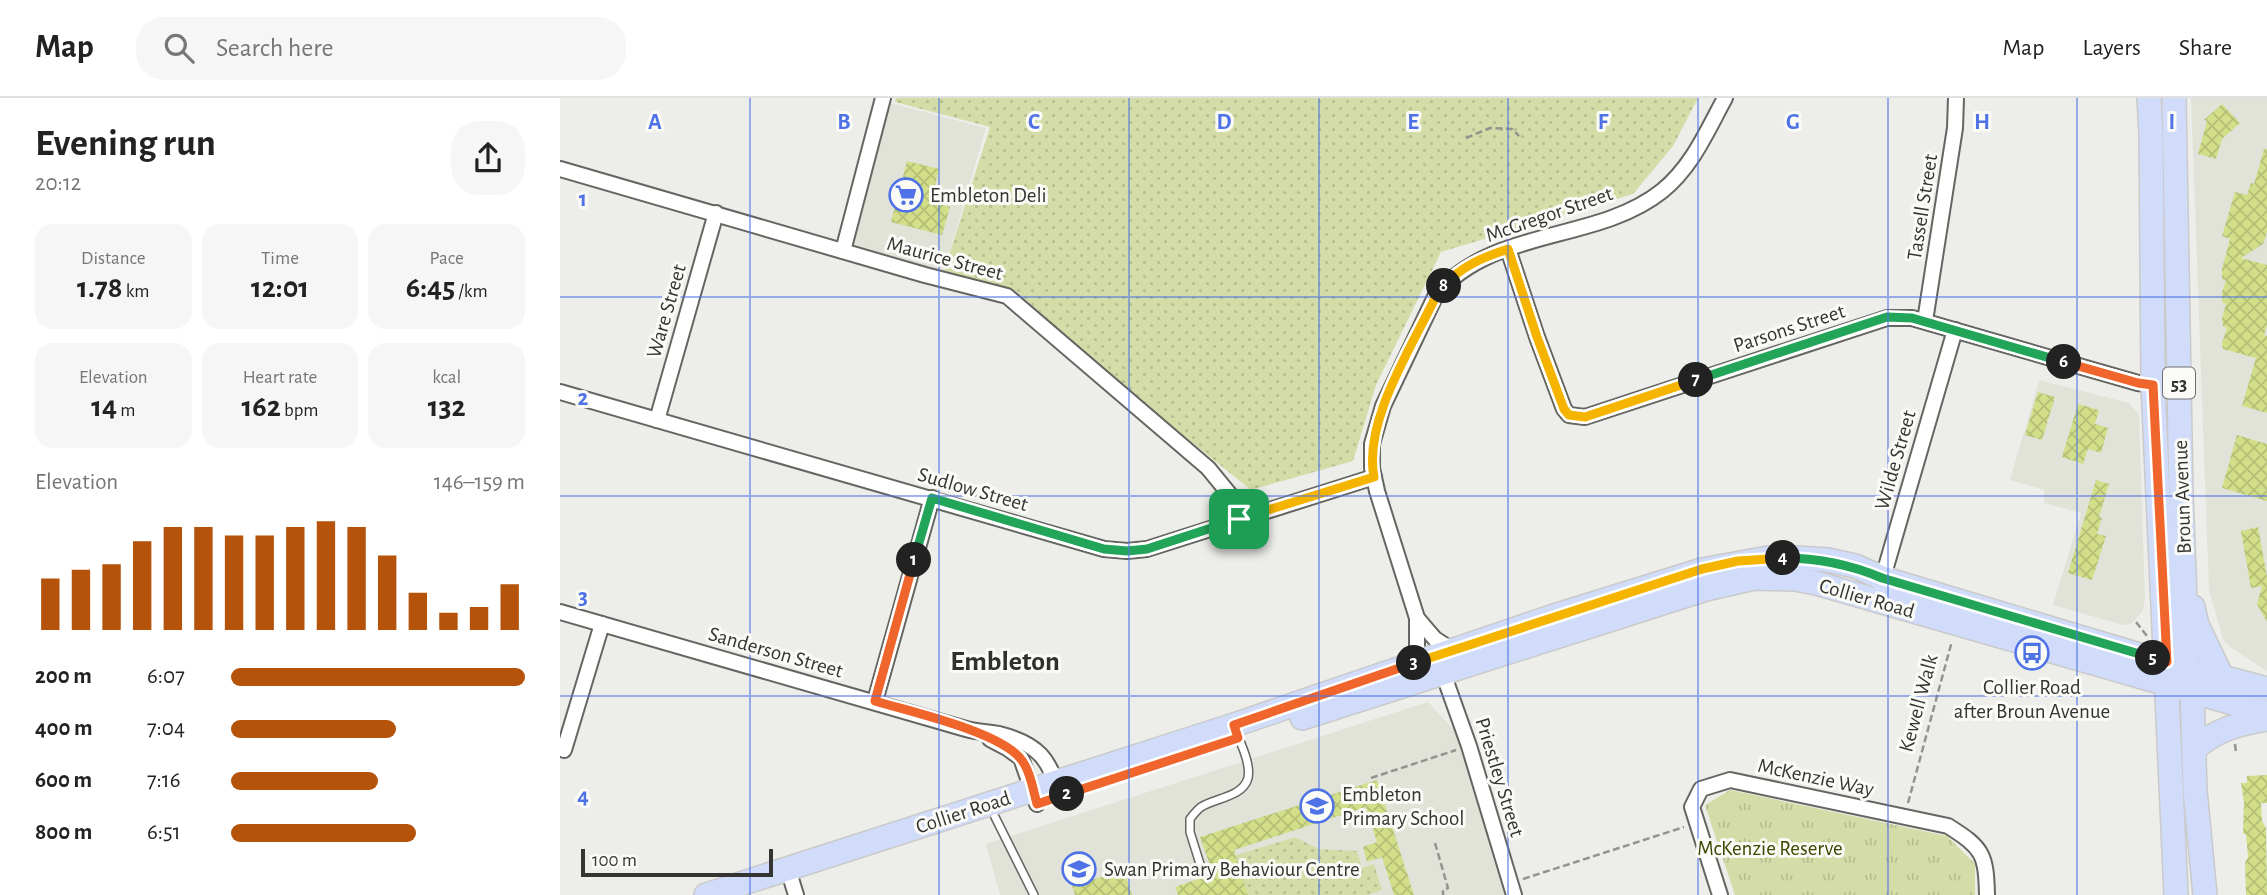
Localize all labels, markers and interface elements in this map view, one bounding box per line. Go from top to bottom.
search box [136,17,626,80]
icon: search [160,29,198,67]
text: Map [35,31,94,64]
text: Search here [216,35,334,61]
text: Map [2002,36,2044,60]
text: Layers [2082,36,2141,60]
text: Share [2179,36,2232,60]
text: A [648,111,662,134]
text: B [837,111,851,134]
text: C [1028,111,1040,134]
text: D [1216,111,1232,134]
text: E [1407,111,1419,134]
text: F [1598,111,1609,134]
text: G [1786,111,1800,134]
text: H [1974,111,1990,134]
text: I [2169,111,2175,134]
button: share [451,121,525,195]
text: Evening run [35,125,216,163]
street label: Tassell Street [1904,152,1941,262]
text: 20:12 [35,172,81,195]
supermarket icon: Embleton Deli [887,176,925,214]
street label: McGregor Street [1483,183,1616,246]
place label: Embleton Deli [930,185,1047,206]
text: 1 [579,188,587,211]
street label: Maurice Street [885,233,1005,284]
text: Distance [81,249,146,268]
text: Time [261,249,299,268]
text: Pace [430,249,464,268]
street label: Ware Street [643,262,690,360]
pin: 8 [1426,268,1462,304]
text: 1.78 [77,273,123,303]
text: 12:01 [251,273,309,303]
text: 6:45 [406,273,455,303]
text: 8 [1439,276,1448,295]
text: km [123,282,150,301]
text: /km [455,282,488,301]
street label: Parsons Street [1731,300,1848,356]
pin: 6 [2046,344,2082,380]
text: 6 [2059,352,2068,371]
pin: 7 [1678,362,1714,398]
text: Elevation [79,368,148,387]
text: Heart rate [243,368,317,387]
text: kcal [432,368,461,387]
road number: 53 [2163,368,2195,398]
text: 7 [1691,370,1700,389]
text: 2 [578,387,589,410]
text: 14 [91,392,117,422]
text: 162 [241,392,281,422]
text: 132 [428,392,466,422]
text: m [117,401,135,420]
text: bpm [281,401,319,420]
street label: Wilde Street [1871,408,1920,512]
street label: Broun Avenue [2170,440,2195,554]
street label: Sudlow Street [915,464,1031,515]
text: Elevation [35,471,118,494]
text: 146–159 m [434,471,525,494]
pin [1209,489,1269,549]
icon: arrive [1220,500,1258,538]
pin: 4 [1766,540,1800,575]
pin: 1 [896,542,932,578]
text: 4 [1778,548,1787,567]
text: 1 [910,550,917,569]
street label: Collier Road [1817,575,1917,622]
text: 3 [578,586,588,609]
street label: Sanderson Street [706,623,846,682]
bus stop icon: Collier Road after Broun Avenue [2013,634,2051,672]
pin: 5 [2136,640,2170,676]
pin: 3 [1396,646,1432,680]
district label: Embleton [950,648,1060,676]
text: 5 [2148,648,2157,667]
street label: Kewell Walk [1895,652,1942,754]
text: 3 [1409,653,1418,672]
text: 200 m [35,665,92,688]
text: 6:07 [147,665,185,688]
place label: Collier Road after Broun Avenue [1954,677,2110,722]
street label: Priestley Street [1471,715,1528,839]
text: 400 m [35,717,93,740]
text: 7:04 [147,717,185,740]
street label: McKenzie Way [1756,755,1876,800]
text: 600 m [35,769,92,792]
text: 7:16 [147,769,181,792]
pin: 2 [1050,776,1084,812]
text: 2 [1062,784,1071,803]
place label: Embleton Primary School [1342,784,1465,829]
text: 4 [577,785,589,808]
street label: Collier Road [913,787,1013,838]
school or university icon: Embleton Primary School [1298,787,1336,825]
text: 800 m [35,821,92,844]
text: 6:51 [147,821,181,844]
park label: McKenzie Reserve [1697,838,1843,859]
scale bar [581,846,774,878]
school or university icon: Swan Primary Behaviour Centre [1060,850,1098,888]
text: 100 m [592,851,637,870]
place label: Swan Primary Behaviour Centre [1104,859,1360,880]

